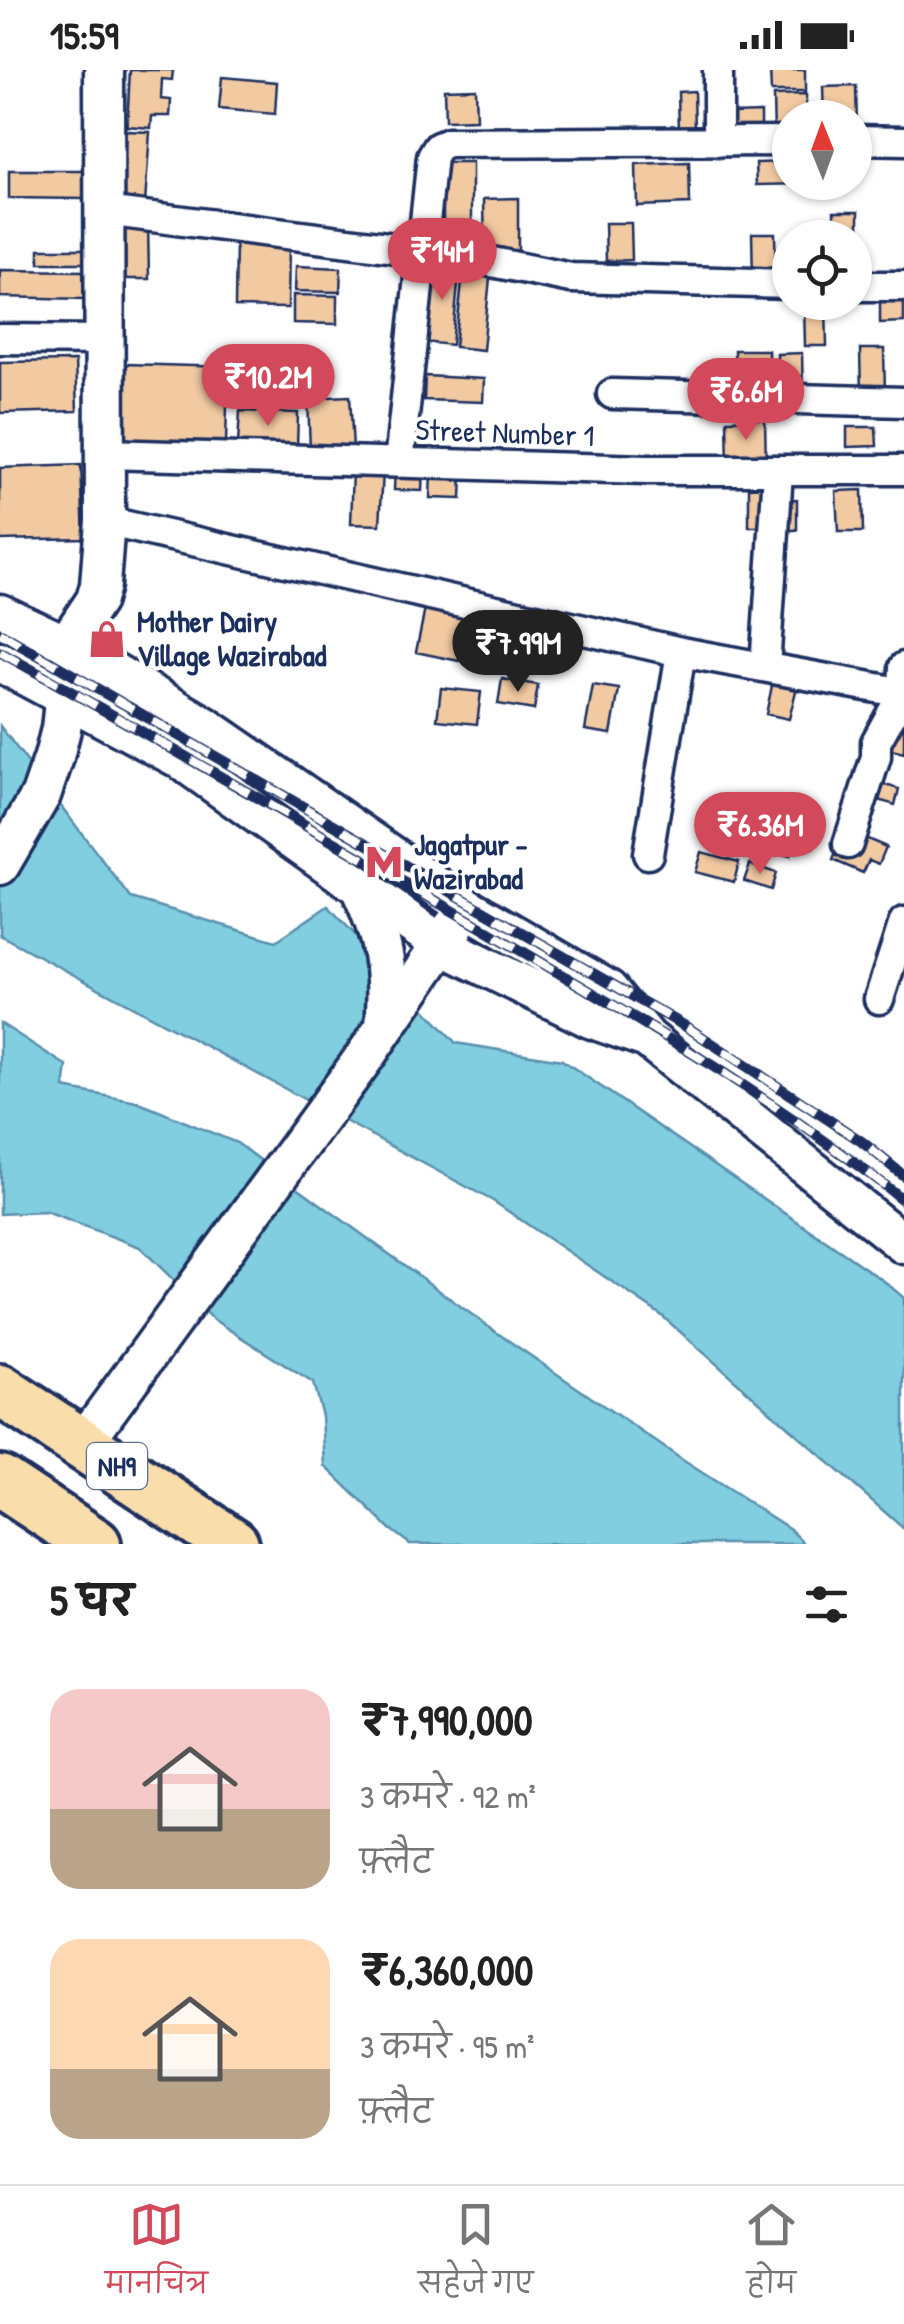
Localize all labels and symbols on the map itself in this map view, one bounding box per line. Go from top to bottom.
north arrow [772,100,872,200]
pin: ₹14M [383,218,501,303]
pin: ₹10.2M [187,344,349,429]
pin: ₹6.6M [676,358,816,443]
street label: Street Number 1 [415,409,595,455]
place label: Mother Dairy Village Wazirabad [137,601,327,676]
pin: ₹7.99M [437,610,599,695]
shop icon: Mother Dairy Village Wazirabad [86,618,128,660]
pin: ₹6.36M [679,792,841,877]
place label: Jagatpur - Wazirabad [414,824,528,898]
metro station icon: Jagatpur - Wazirabad [363,841,405,883]
road number: NH9 [87,1443,147,1489]

